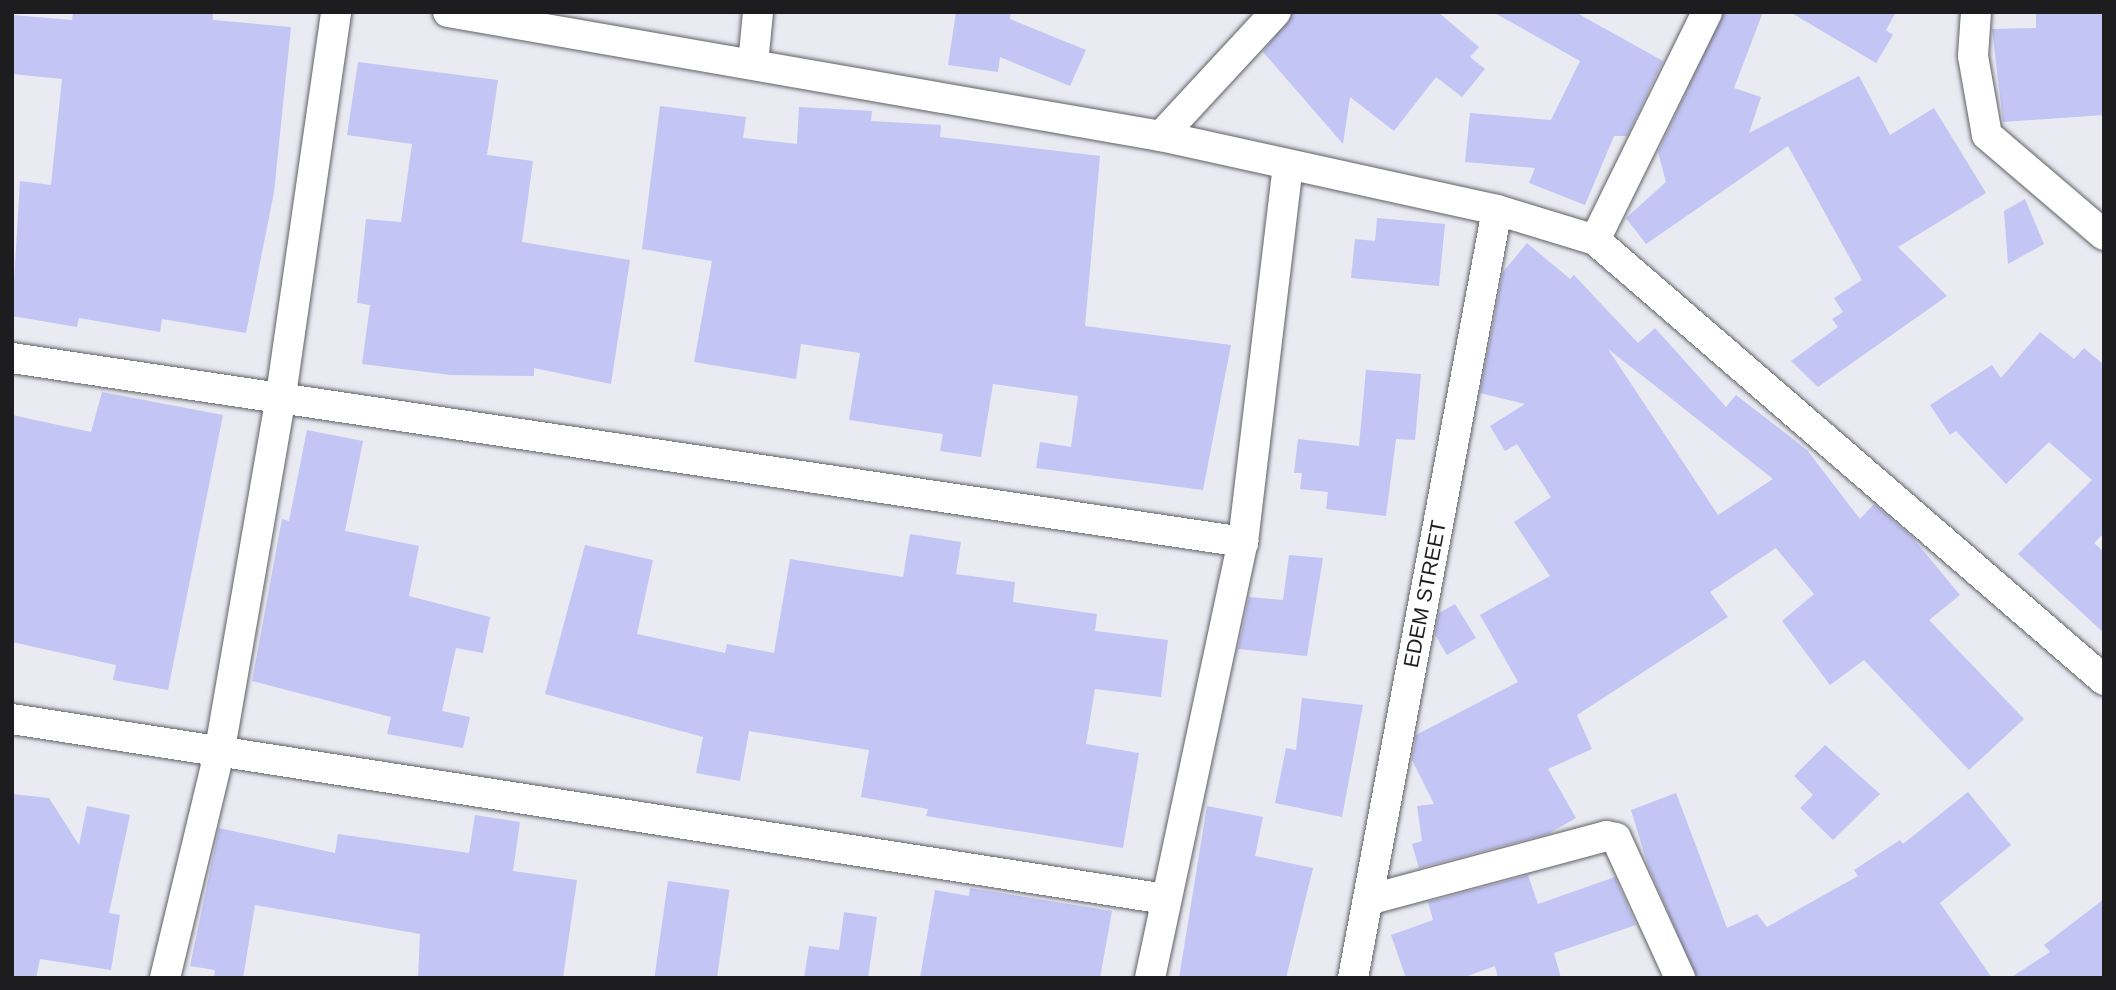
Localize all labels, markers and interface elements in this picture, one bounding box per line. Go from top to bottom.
street label: EDEM STREET [1398,518,1452,670]

